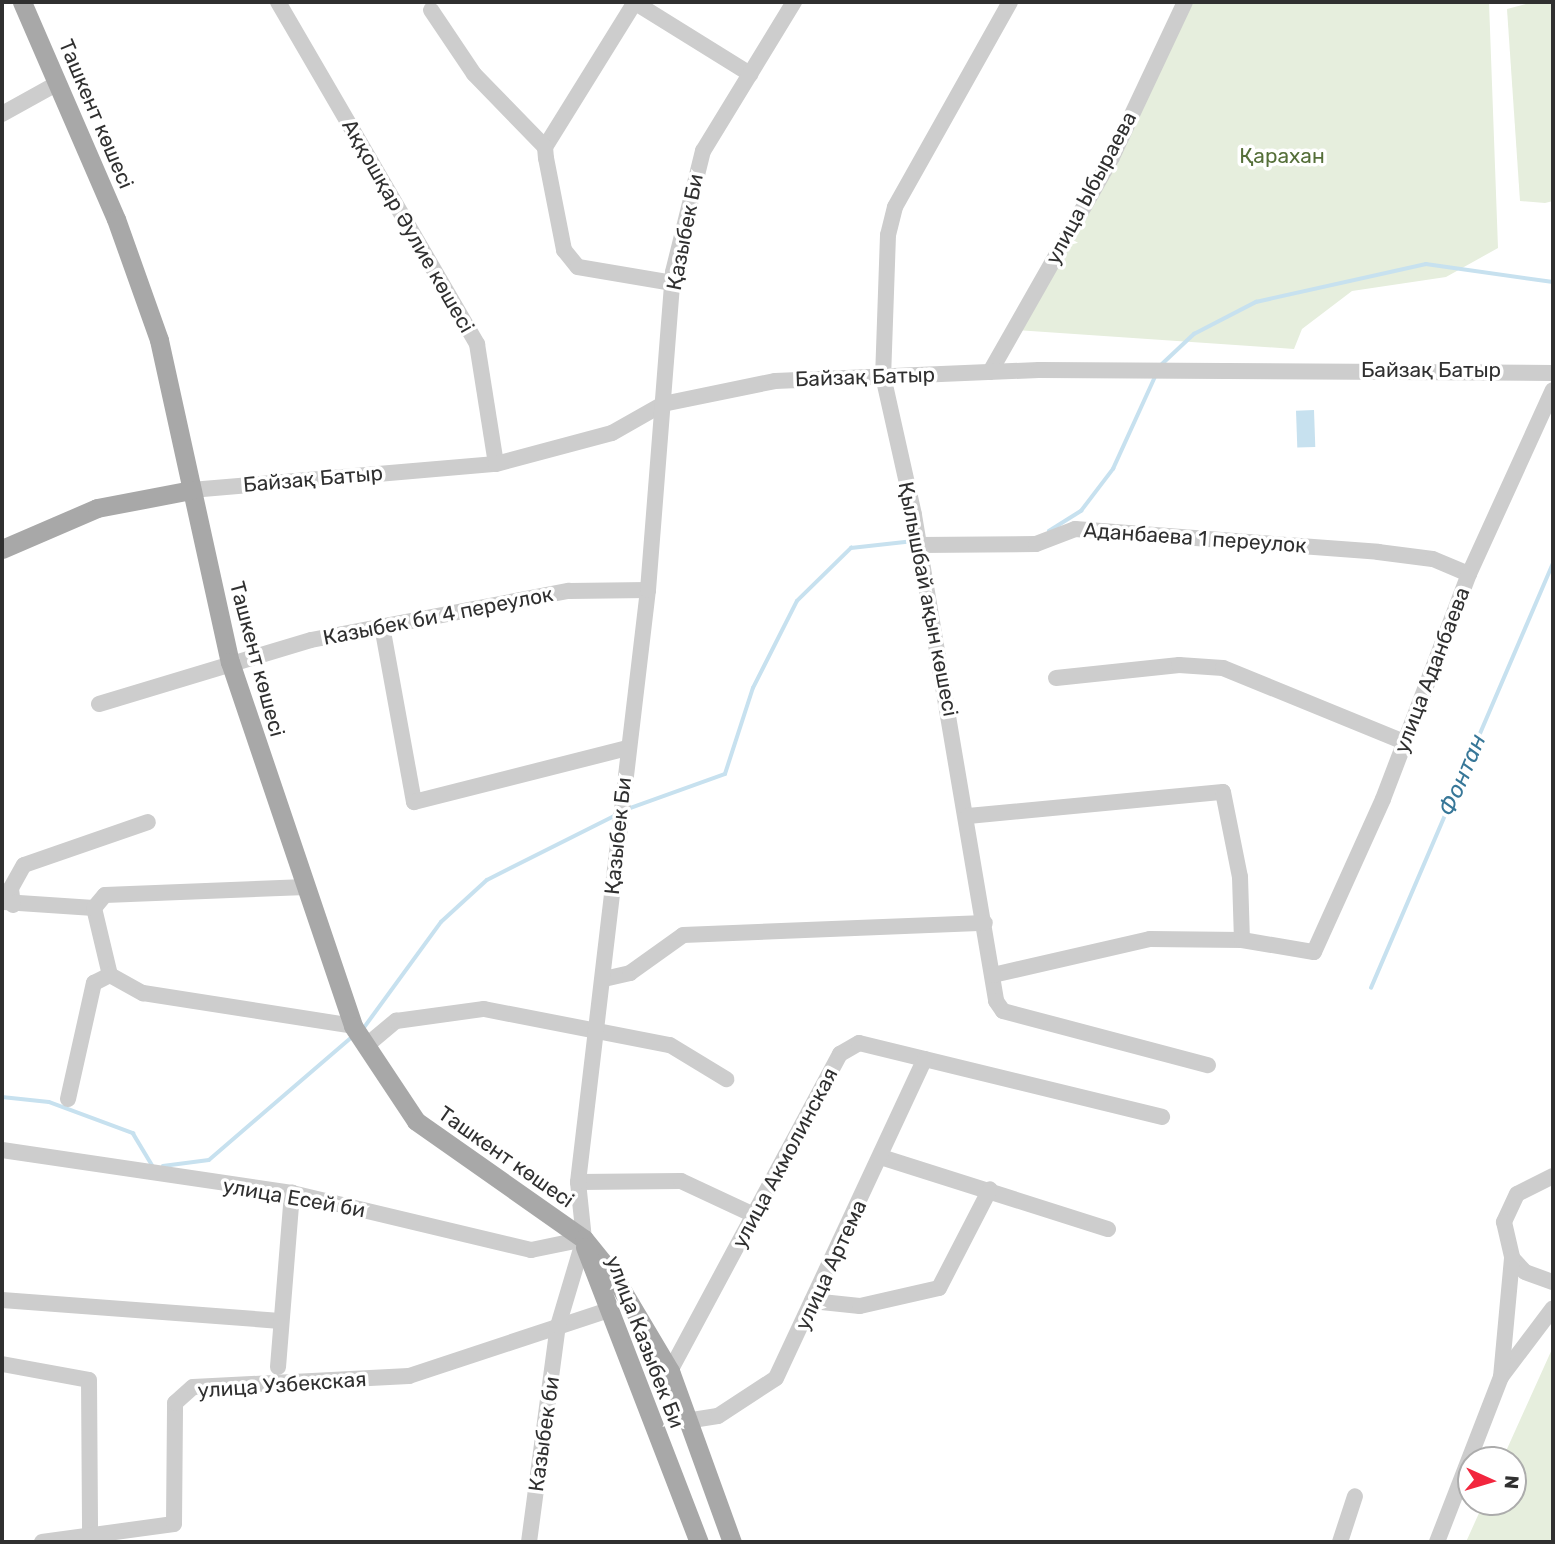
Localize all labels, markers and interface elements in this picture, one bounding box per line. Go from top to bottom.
street label: Ташкент көшесі [53,36,139,192]
street label: улица Ыбыраева [1040,107,1142,269]
street label: Аққошқар Әулие көшесі [337,115,479,337]
park label: Қарахан [1239,143,1325,169]
street label: Қазыбек Би [661,172,709,292]
street label: Байзақ Батыр [1361,357,1501,383]
street label: Байзақ Батыр [794,362,936,392]
street label: Байзақ Батыр [242,460,384,498]
street label: Қылышбай ақын көшесі [893,479,963,719]
street label: Аданбаева 1 переулок [1083,518,1307,558]
street label: Ташкент көшесі [224,579,290,739]
street label: Казыбек би 4 переулок [321,581,555,651]
street label: улица Аданбаева [1389,584,1475,756]
water label: Фонтан [1432,730,1492,820]
street label: Қазыбек Би [599,776,637,896]
street label: улица Акмолинская [727,1063,843,1253]
street label: Ташкент көшесі [433,1101,579,1213]
street label: улица Есей би [221,1173,367,1223]
street label: улица Артема [790,1196,872,1334]
street label: улица Казыбек Би [600,1252,690,1432]
street label: улица Узбекская [197,1367,367,1403]
street label: Казыбек би [523,1375,565,1493]
north arrow [1457,1446,1527,1516]
text: N [1500,1475,1523,1490]

